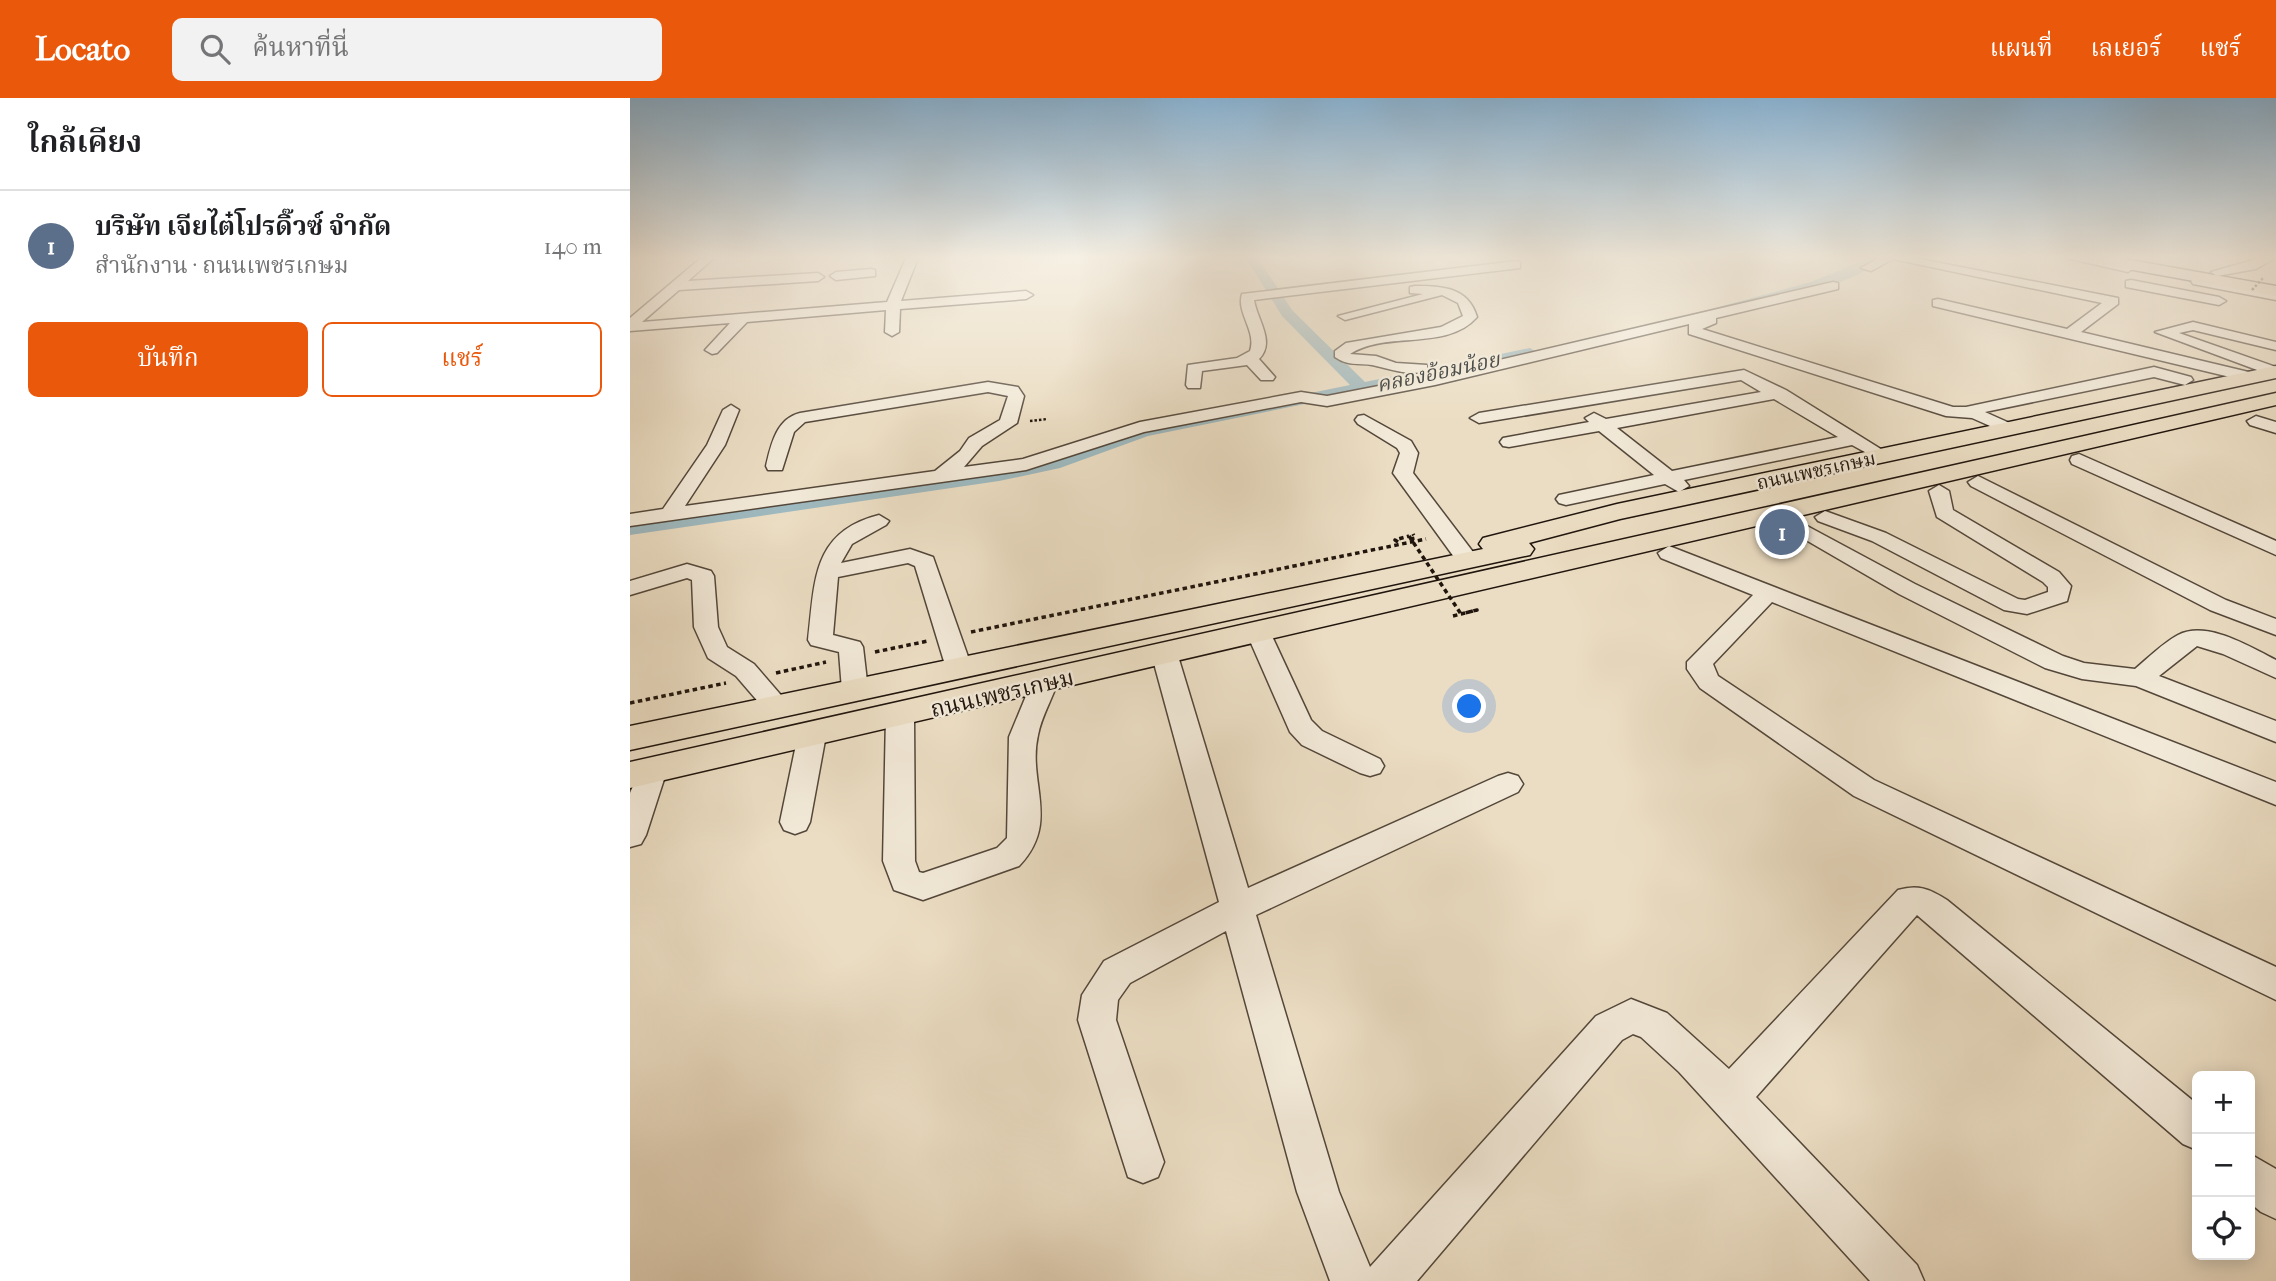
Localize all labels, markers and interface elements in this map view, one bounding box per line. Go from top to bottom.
search box [172,18,662,81]
text: Locato [35,30,130,69]
icon: search [196,30,234,68]
text: ค้นหาที่นี่ [252,32,349,63]
text: แผนที่ [1990,34,2053,62]
text: เลเยอร์ [2091,34,2162,62]
text: แชร์ [2200,34,2241,62]
text: ใกล้เคียง [28,125,142,160]
text: บริษัท เจียไต๋โปรดิ๊วซ์ จำกัด [95,211,391,242]
text: 1 [47,233,55,260]
text: 140 m [543,233,602,260]
text: สำนักงาน · ถนนเพชรเกษม [95,252,349,279]
button: บันทึก [28,322,308,397]
button: แชร์ [322,322,602,397]
water label: คลองอ้อมน้อย [1374,347,1503,397]
street label: ถนนเพชรเกษม [1755,448,1878,494]
pin: 1 [1759,506,1805,558]
street label: ถนนเพชรเกษม [928,664,1076,723]
your location [1452,689,1486,723]
map controls [2192,1071,2255,1260]
button: + [2192,1071,2255,1134]
button: − [2192,1134,2255,1197]
button: locate [2192,1197,2255,1260]

